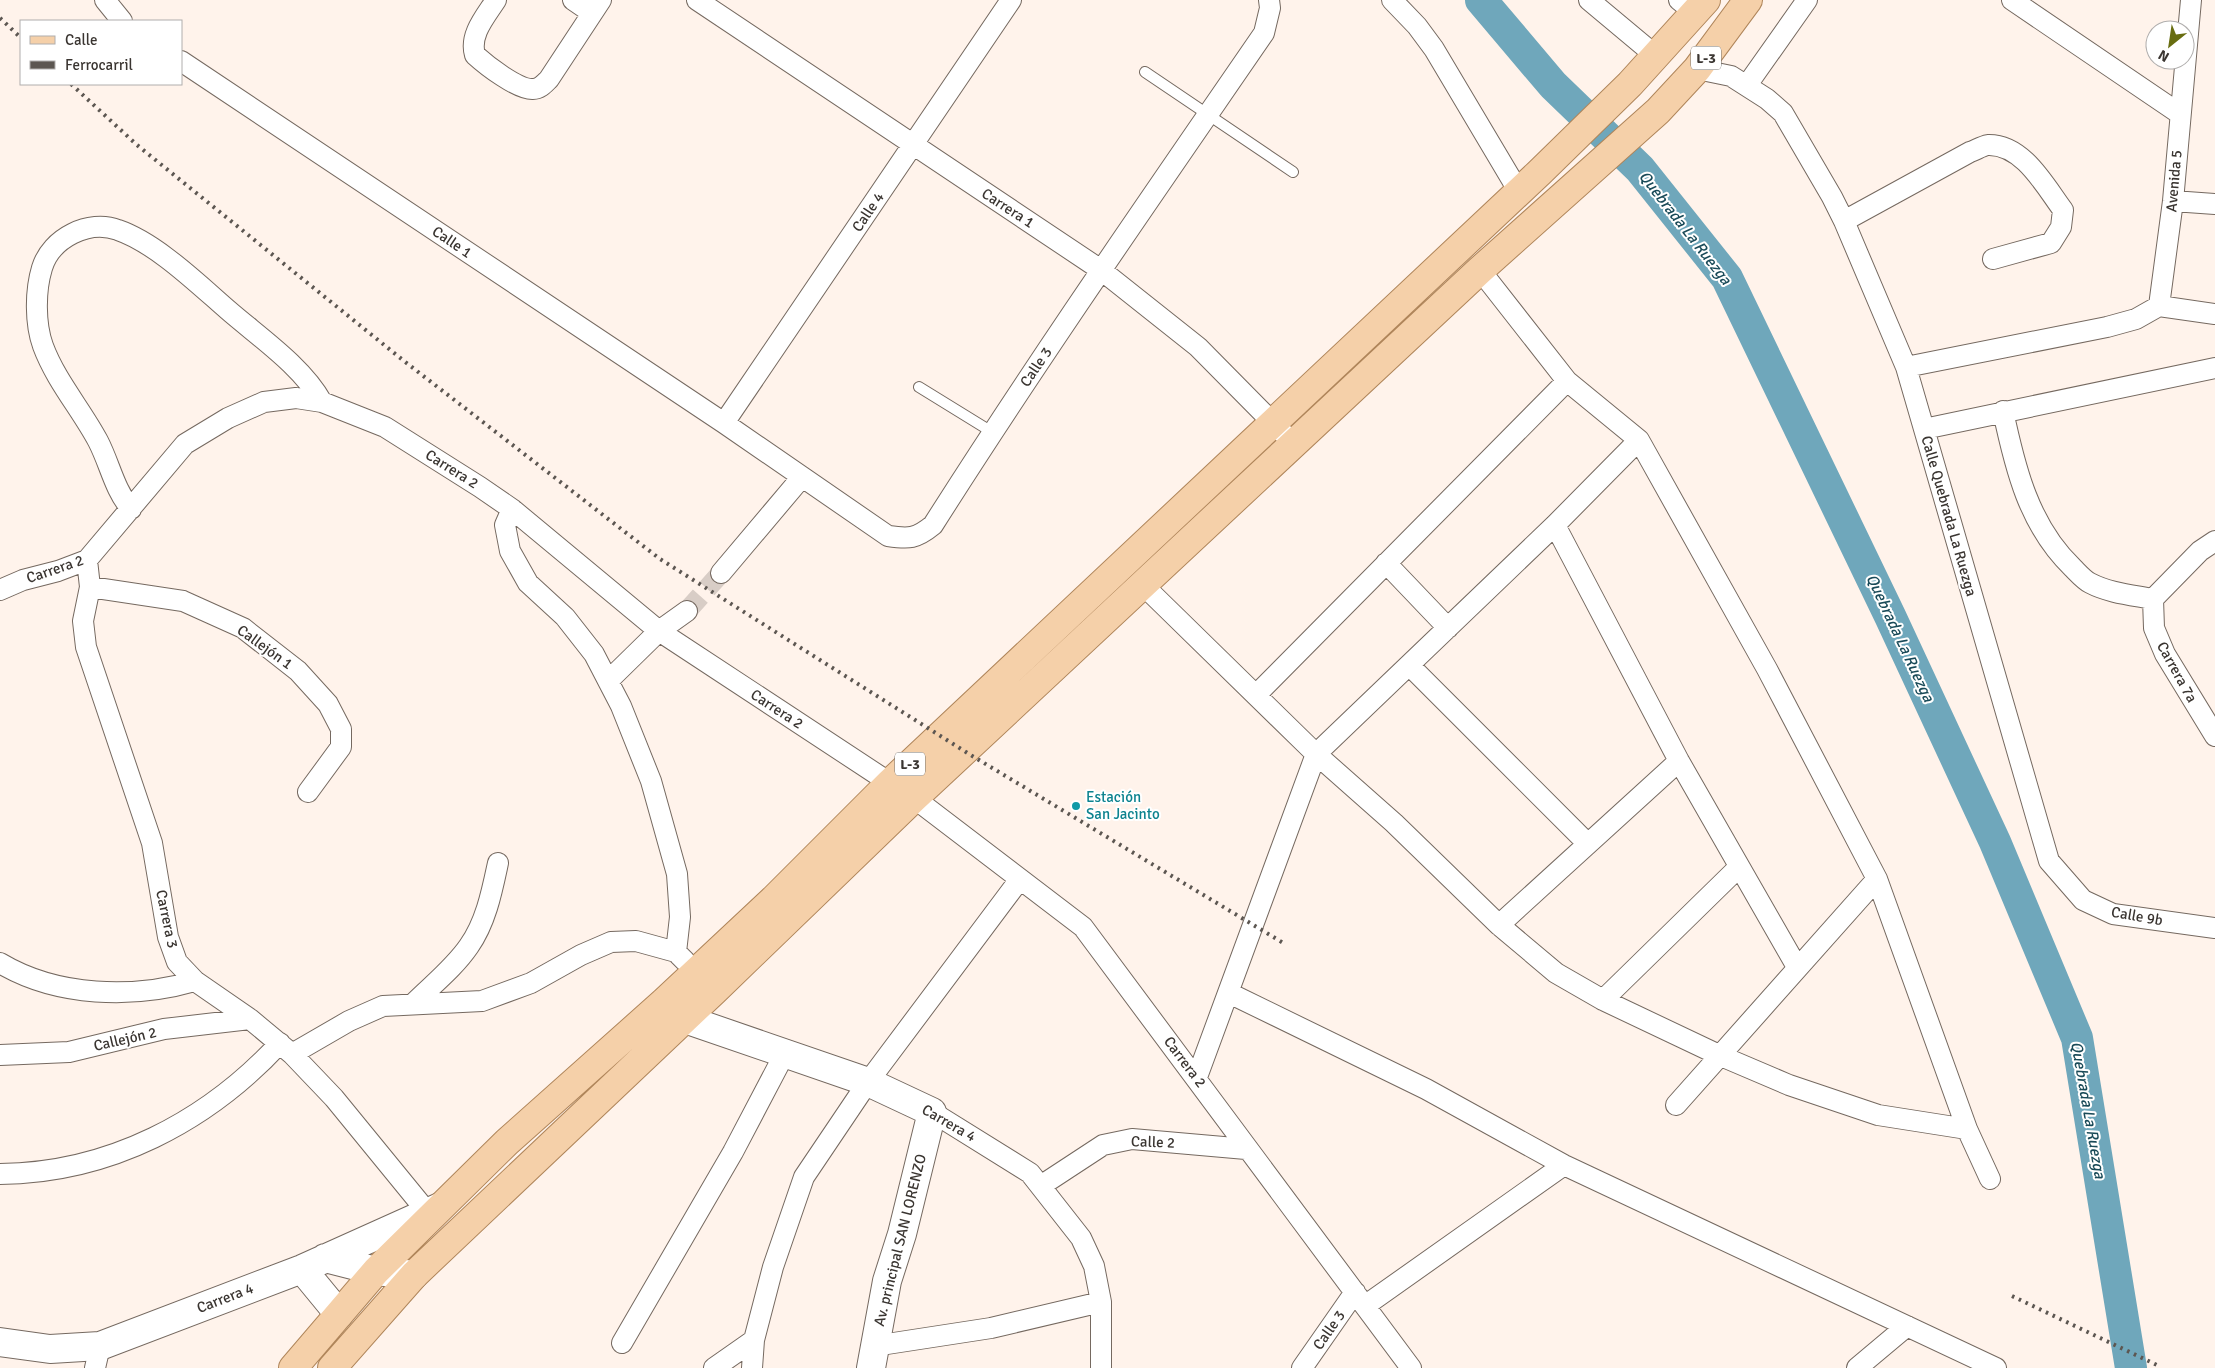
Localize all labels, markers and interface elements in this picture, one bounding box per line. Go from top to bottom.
legend [20,20,182,85]
north arrow [2145,20,2195,70]
text: Calle [65,31,98,49]
road number: L-3 [1691,46,1721,70]
text: N [2155,46,2172,66]
text: Ferrocarril [65,56,133,74]
street label: Avenida 5 [2162,149,2186,213]
water label: Quebrada La Ruezga [1634,167,1736,290]
street label: Carrera 1 [978,184,1038,232]
street label: Calle 4 [848,189,888,235]
street label: Calle 1 [429,222,475,262]
street label: Calle 3 [1016,344,1056,390]
street label: Calle Quebrada La Ruezga [1917,434,1981,598]
street label: Carrera 2 [422,446,482,492]
street label: Carrera 2 [24,551,86,587]
water label: Quebrada La Ruezga [1862,571,1939,706]
street label: Callejón 1 [234,621,296,673]
street label: Carrera 7a [2153,638,2201,706]
street label: Carrera 2 [747,685,807,733]
road number: L-3 [895,752,925,776]
place label: Estación San Jacinto [1086,788,1160,823]
marker: Estación San Jacinto [1070,800,1082,812]
street label: Carrera 3 [152,888,182,950]
street label: Calle 9b [2110,903,2164,929]
street label: Callejón 2 [92,1023,158,1055]
street label: Carrera 2 [1160,1033,1210,1091]
water label: Quebrada La Ruezga [2066,1040,2110,1181]
street label: Carrera 4 [919,1100,979,1146]
street label: Calle 2 [1131,1132,1175,1152]
street label: Av. principal SAN LORENZO [870,1152,930,1328]
street label: Carrera 4 [194,1279,256,1317]
street label: Calle 3 [1309,1307,1349,1353]

